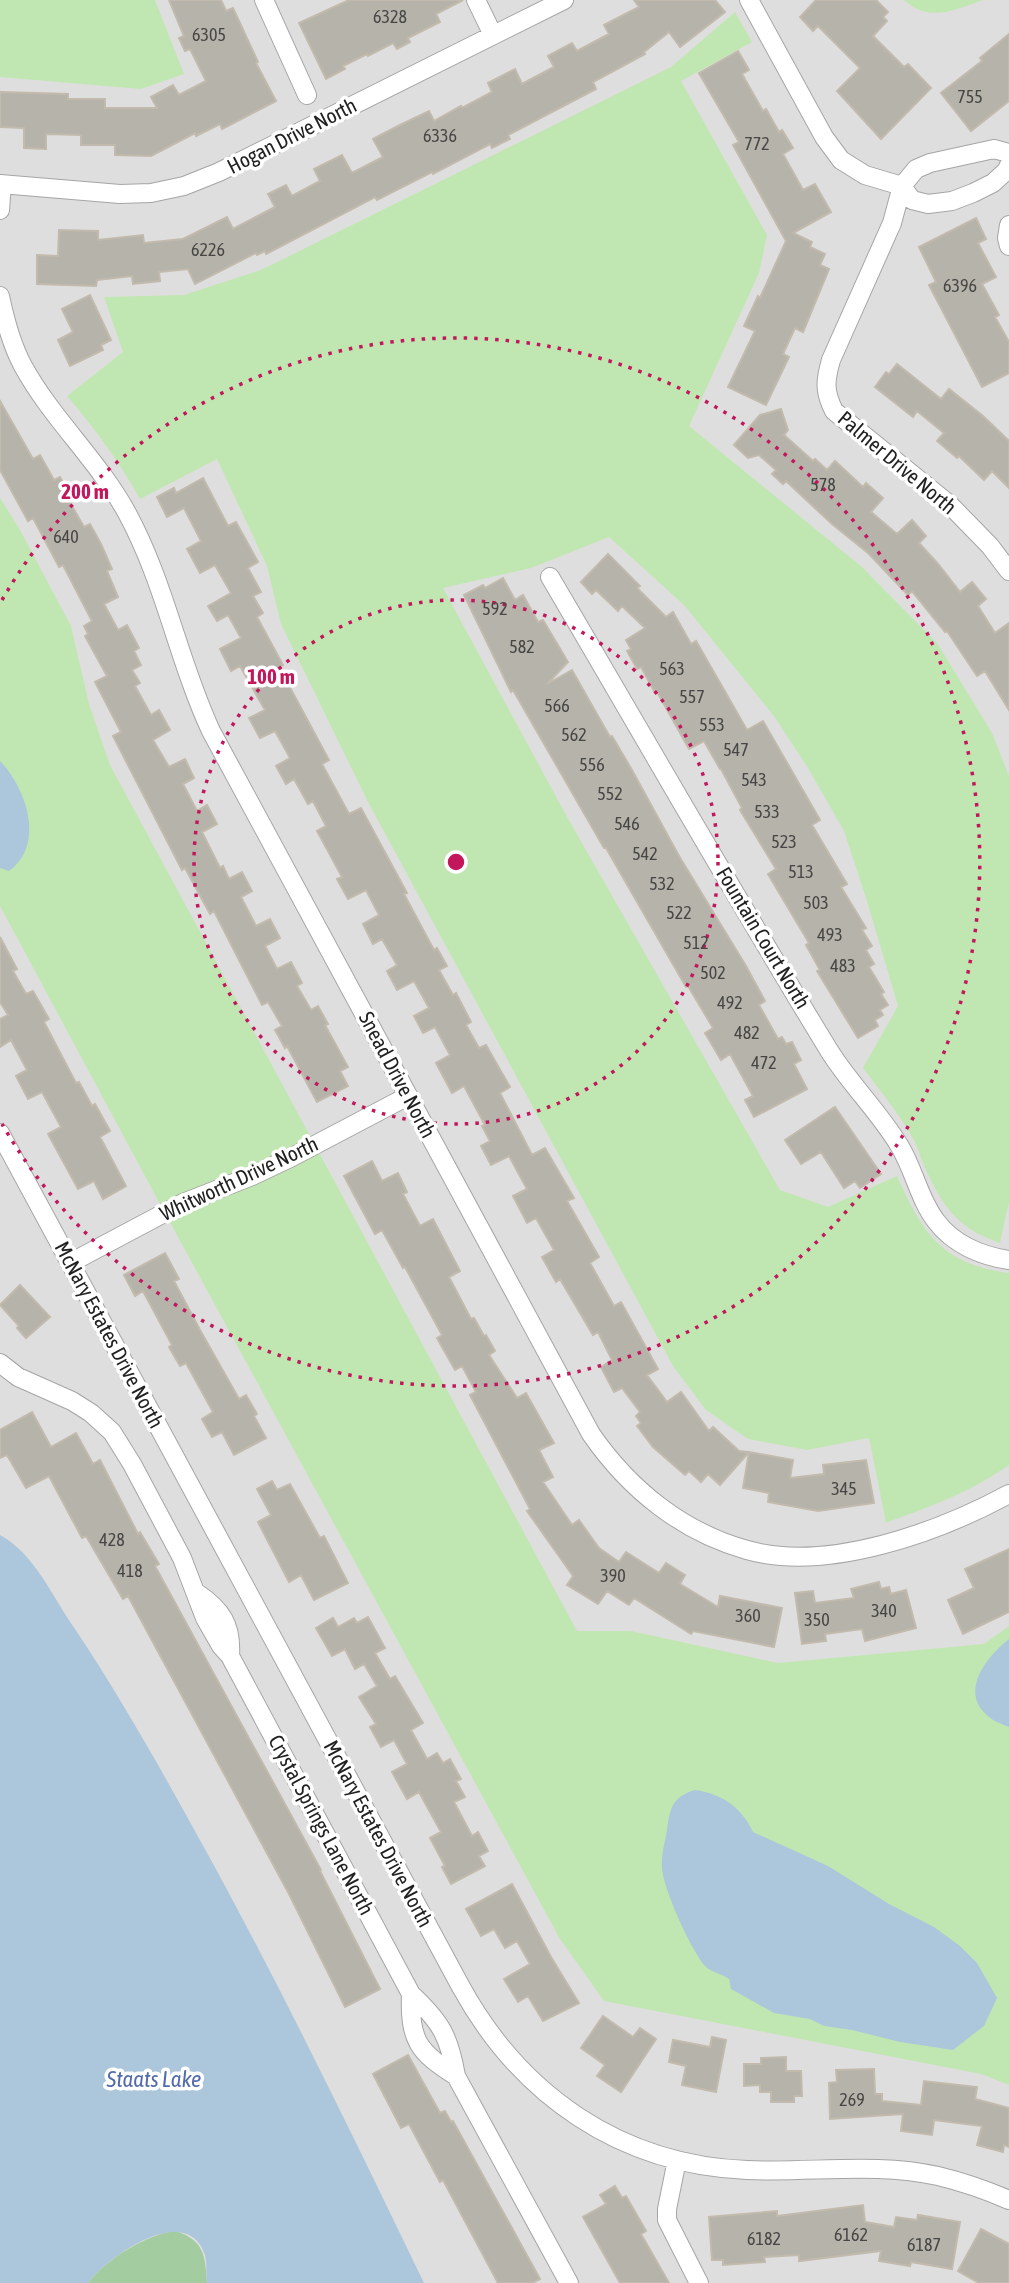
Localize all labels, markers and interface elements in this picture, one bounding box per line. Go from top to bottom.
house number: 6328 [373,6,407,27]
house number: 6305 [192,24,226,45]
house number: 755 [957,86,983,107]
street label: Hogan Drive North [223,92,360,178]
house number: 6336 [423,125,457,146]
house number: 772 [744,133,770,154]
house number: 6226 [191,239,225,260]
house number: 6396 [943,275,977,296]
street label: Palmer Drive North [834,406,962,519]
house number: 578 [810,474,836,495]
text: 200 m [61,479,109,503]
house number: 640 [53,526,79,547]
house number: 592 [482,598,508,619]
house number: 582 [509,636,535,657]
house number: 563 [659,658,685,679]
text: 100 m [247,664,295,688]
house number: 557 [679,686,705,707]
house number: 566 [544,695,570,716]
house number: 553 [699,714,725,735]
house number: 562 [561,724,587,745]
house number: 547 [723,739,749,760]
house number: 556 [579,754,605,775]
house number: 543 [741,769,767,790]
house number: 552 [597,783,623,804]
house number: 533 [754,801,780,822]
house number: 546 [614,813,640,834]
house number: 523 [771,831,797,852]
house number: 542 [632,843,658,864]
centre of rings [444,850,468,874]
house number: 513 [788,861,814,882]
street label: Fountain Court North [712,862,816,1013]
house number: 532 [649,873,675,894]
house number: 503 [803,892,829,913]
house number: 522 [666,902,692,923]
house number: 493 [817,924,843,945]
house number: 512 [683,932,709,953]
house number: 483 [830,955,856,976]
house number: 502 [700,962,726,983]
house number: 492 [717,992,743,1013]
street label: Snead Drive North [355,1007,441,1142]
house number: 482 [734,1022,760,1043]
house number: 472 [751,1052,777,1073]
street label: Whitworth Drive North [156,1131,321,1225]
street label: McNary Estates Drive North [51,1237,169,1432]
house number: 345 [831,1478,857,1499]
house number: 428 [99,1529,125,1550]
house number: 418 [117,1560,143,1581]
house number: 390 [600,1565,626,1586]
house number: 340 [871,1600,897,1621]
house number: 360 [735,1605,761,1626]
house number: 350 [804,1609,830,1630]
street label: Crystal Springs Lane North [264,1730,379,1919]
street label: McNary Estates Drive North [320,1736,438,1931]
water label: Staats Lake [105,2066,202,2092]
house number: 269 [839,2089,865,2110]
house number: 6162 [834,2224,868,2245]
house number: 6182 [747,2228,781,2249]
house number: 6187 [907,2234,941,2255]

